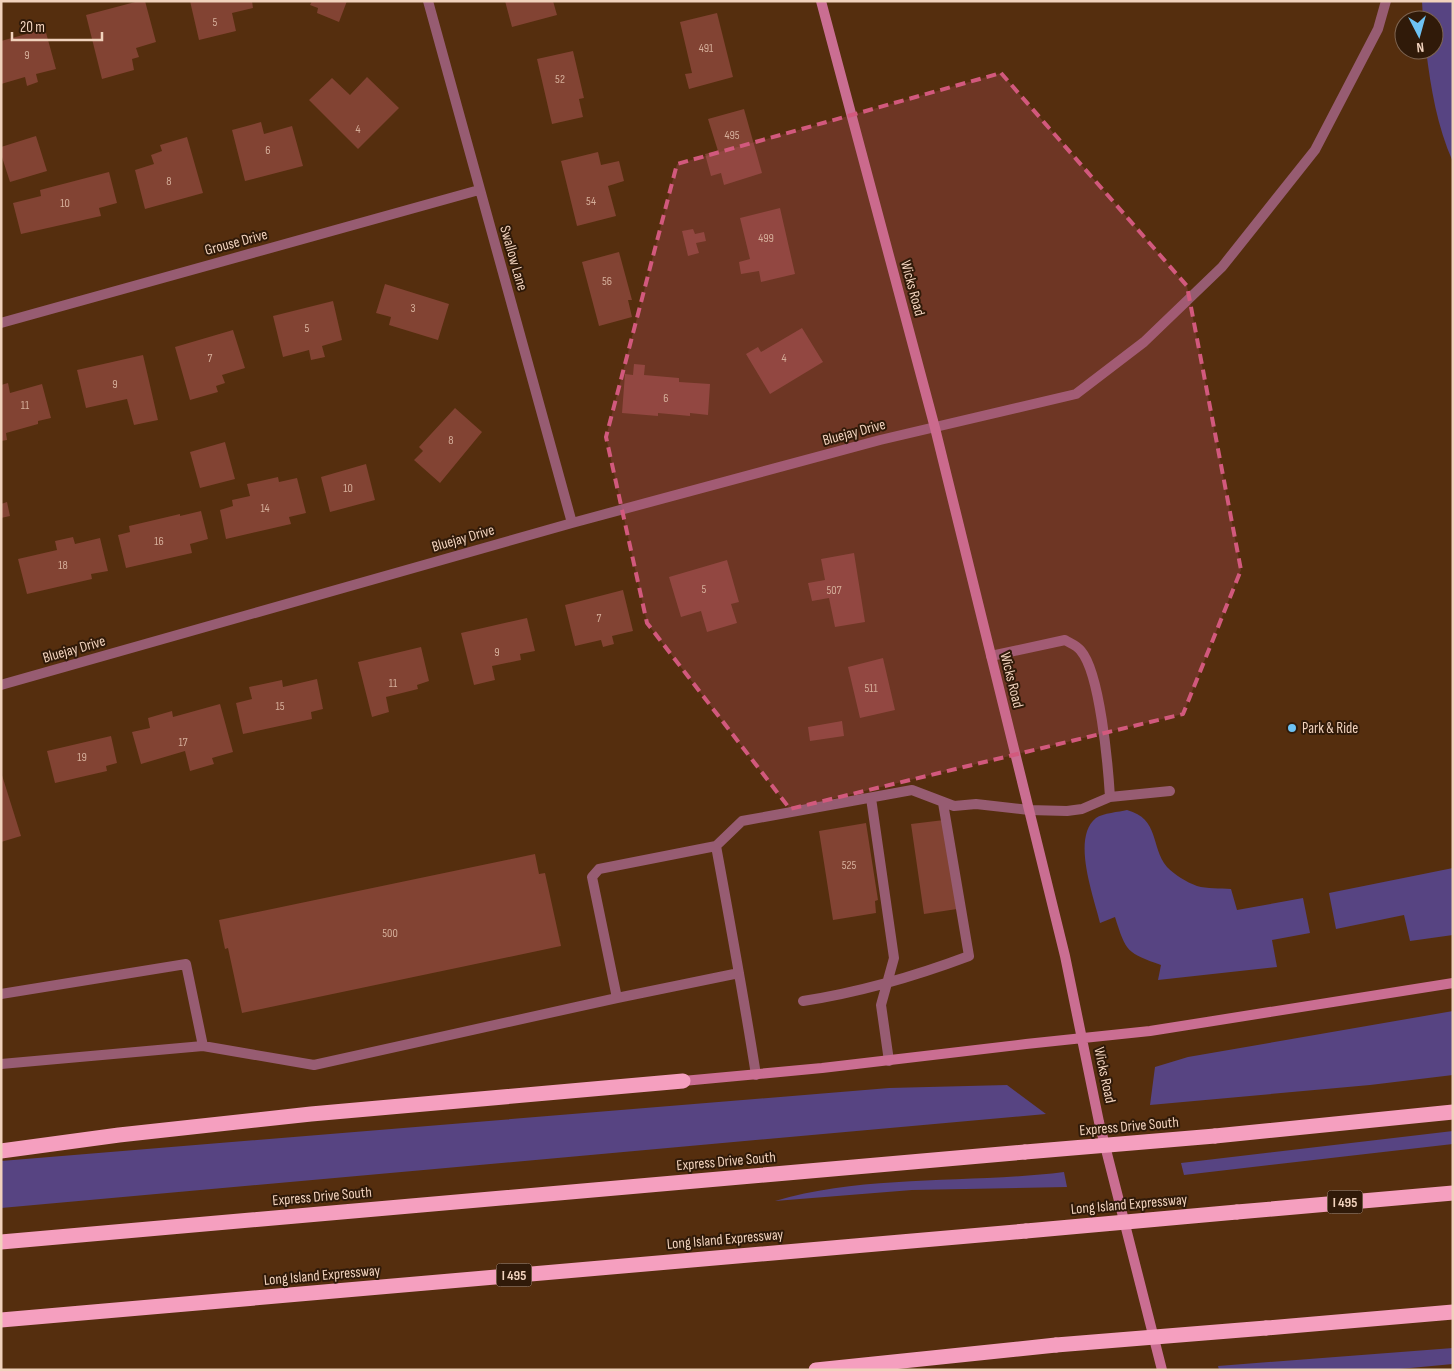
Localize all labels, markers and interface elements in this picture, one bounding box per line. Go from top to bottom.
scale bar [12,10,102,42]
north arrow [1394,10,1444,60]
house number: 5 [213,15,218,30]
text: 20 m [20,18,45,37]
text: N [1416,39,1425,56]
house number: 491 [699,41,714,56]
house number: 9 [24,48,30,63]
house number: 52 [555,72,565,87]
house number: 4 [355,122,361,137]
house number: 495 [724,128,740,143]
house number: 6 [265,143,271,158]
house number: 8 [166,174,172,189]
house number: 54 [586,194,596,209]
house number: 10 [60,196,70,211]
street label: Swallow Lane [495,223,532,293]
street label: Grouse Drive [203,225,270,260]
house number: 499 [758,231,774,246]
street label: Wicks Road [896,258,929,318]
house number: 56 [602,274,612,289]
house number: 3 [410,301,416,316]
house number: 5 [305,321,310,336]
house number: 7 [208,351,213,366]
house number: 4 [781,351,787,366]
house number: 9 [112,377,118,392]
house number: 6 [663,391,669,406]
house number: 11 [21,398,30,413]
street label: Bluejay Drive [821,415,888,450]
house number: 8 [448,433,454,448]
house number: 10 [343,481,353,496]
house number: 14 [260,501,270,516]
street label: Bluejay Drive [430,520,497,557]
house number: 16 [154,534,164,549]
house number: 18 [58,558,68,573]
house number: 5 [702,582,707,597]
house number: 507 [827,583,842,598]
house number: 7 [597,611,602,626]
street label: Bluejay Drive [41,631,108,668]
house number: 9 [494,645,500,660]
street label: Wicks Road [995,650,1028,710]
house number: 11 [389,676,398,691]
house number: 511 [864,681,878,696]
house number: 15 [275,699,285,714]
place label: Park & Ride [1302,719,1358,738]
marker: Park & Ride [1286,722,1298,734]
house number: 17 [179,735,188,750]
house number: 19 [77,750,87,765]
house number: 525 [842,858,856,873]
house number: 500 [382,926,398,941]
street label: Wicks Road [1089,1045,1120,1105]
street label: Express Drive South [1079,1113,1179,1140]
street label: Express Drive South [676,1148,776,1175]
street label: Express Drive South [272,1183,372,1210]
street label: Long Island Expressway [1070,1190,1188,1219]
road number: I 495 [1328,1190,1362,1214]
street label: Long Island Expressway [666,1225,784,1254]
street label: Long Island Expressway [263,1261,381,1290]
road number: I 495 [496,1264,532,1286]

